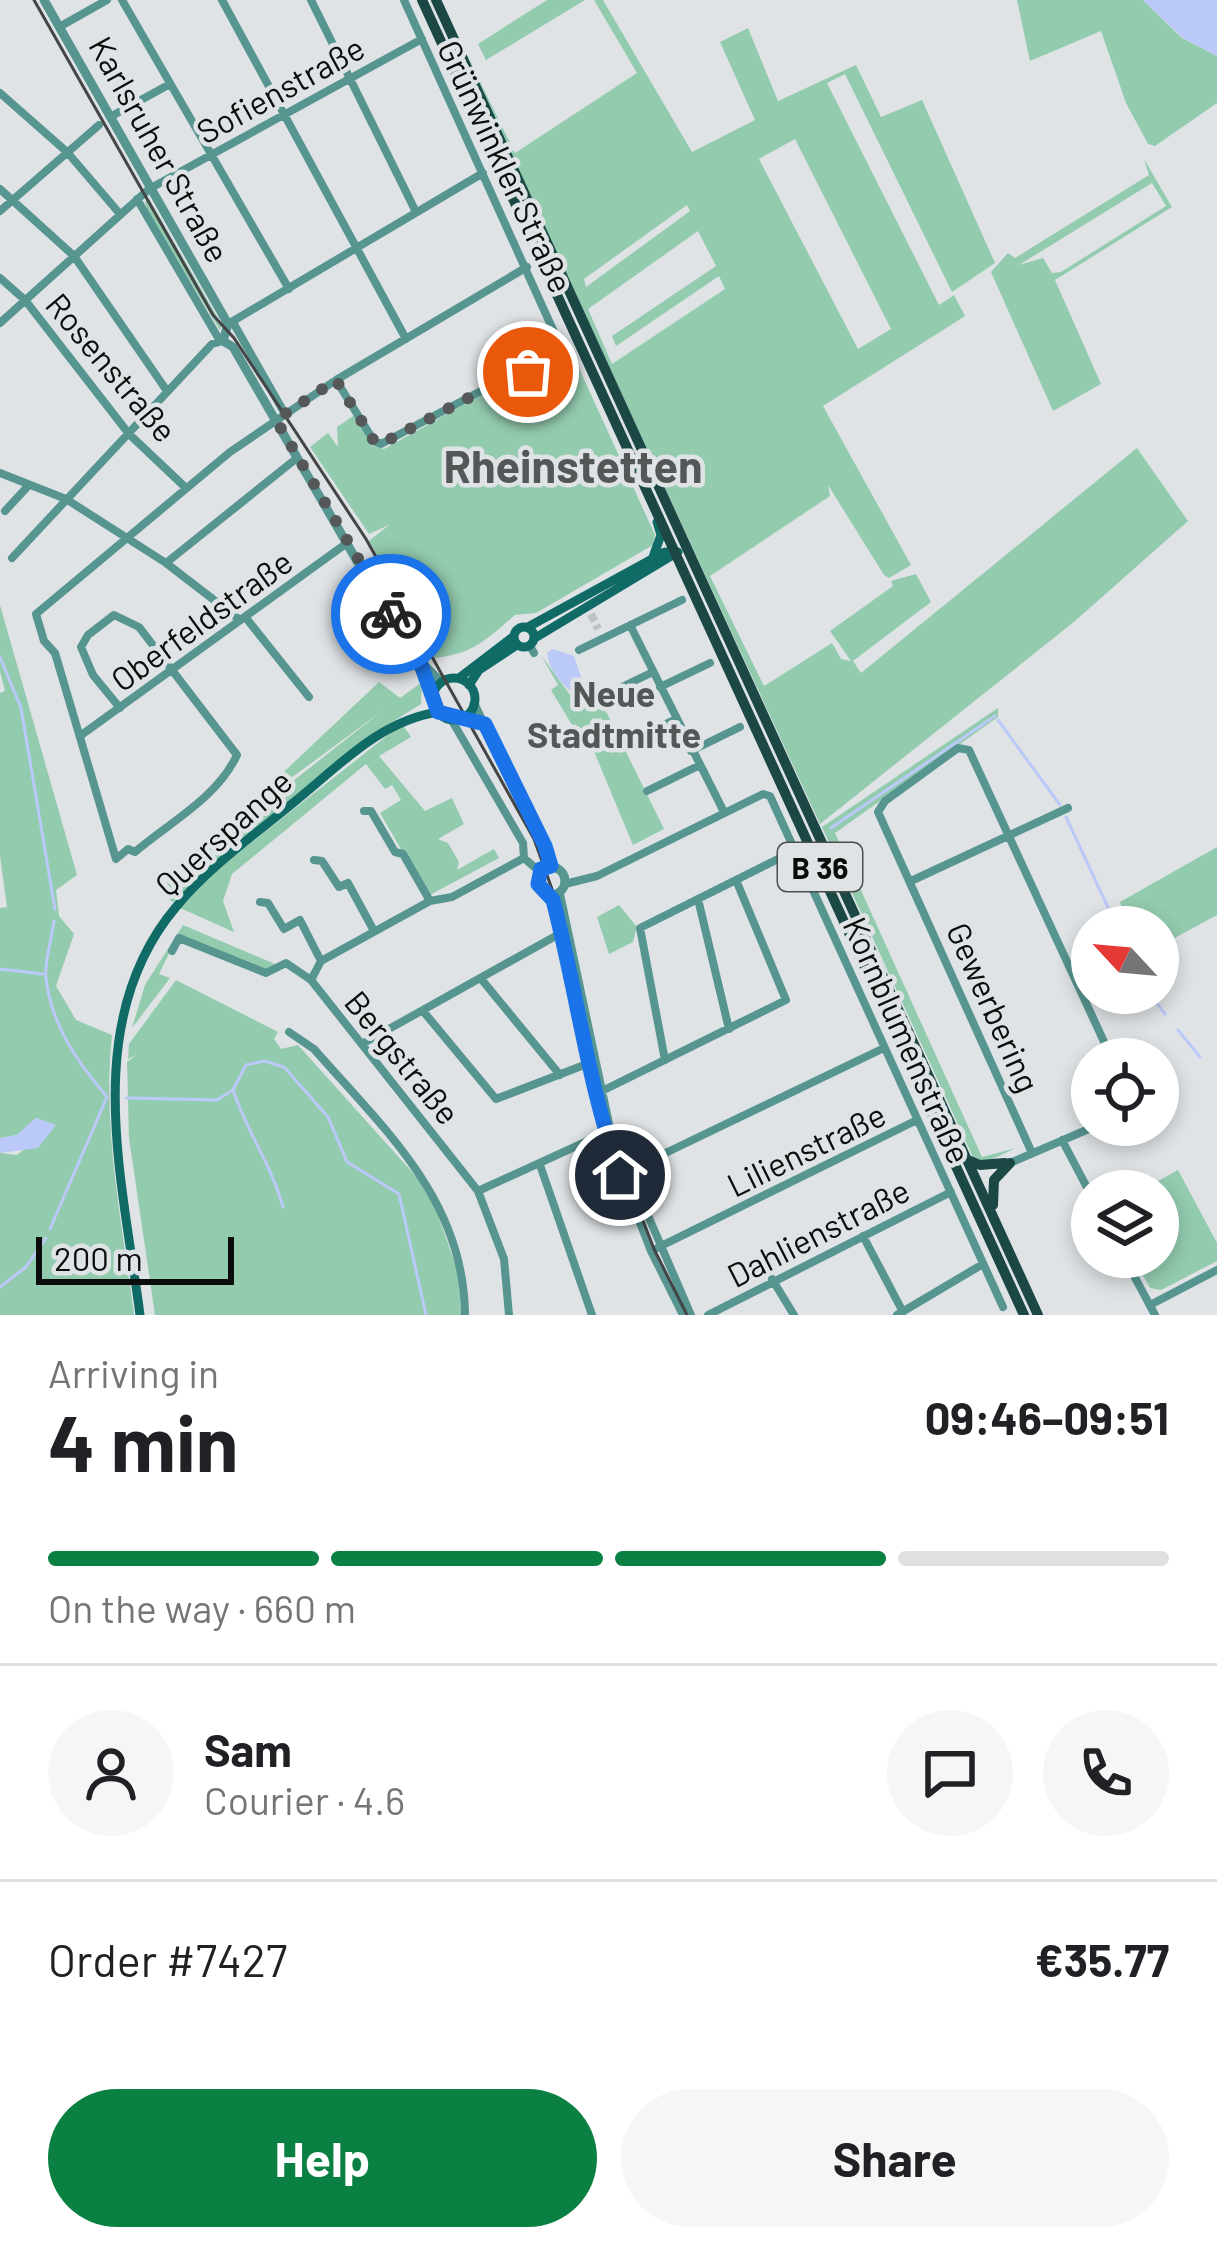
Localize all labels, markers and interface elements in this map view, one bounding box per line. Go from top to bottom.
street label: Sofienstraße [189,27,371,151]
street label: Karlsruher Straße [81,29,239,269]
street label: Grünwinkler Straße [430,33,582,299]
street label: Rosenstraße [38,284,186,450]
pin [477,321,579,423]
icon: bag [495,339,561,405]
district label: Rheinstetten [443,438,703,492]
street label: Oberfeldstraße [103,541,299,699]
courier [331,554,451,674]
icon: bike [358,581,424,647]
district label: Neue Stadtmitte [527,671,701,755]
street label: Querspange [146,760,300,904]
road number: B 36 [778,843,862,891]
north arrow [1071,906,1179,1014]
map controls [1071,906,1179,1278]
street label: Kornblumenstraße [836,910,980,1170]
street label: Gewerbering [939,916,1049,1098]
street label: Bergstraße [337,982,469,1132]
button: locate [1071,1038,1179,1146]
street label: Lilienstraße [720,1094,892,1204]
pin [569,1124,671,1226]
icon: home [587,1142,653,1208]
street label: Dahlienstraße [720,1169,916,1295]
button: layers [1071,1170,1179,1278]
scale bar [36,1231,234,1284]
text: 200 m [54,1238,143,1278]
text: Arriving in [48,1349,219,1396]
text: 09:46–09:51 [925,1390,1169,1444]
text: 4 min [48,1394,238,1488]
text: On the way · 660 m [48,1584,356,1631]
button: person [48,1710,174,1836]
button: chat [887,1710,1013,1836]
button: phone [1043,1710,1169,1836]
text: Sam [204,1722,292,1776]
text: Courier · 4.6 [204,1776,405,1823]
text: Order #7427 [48,1932,287,1986]
text: €35.77 [1035,1932,1169,1986]
button: Help [48,2089,597,2227]
button: Share [621,2089,1169,2227]

